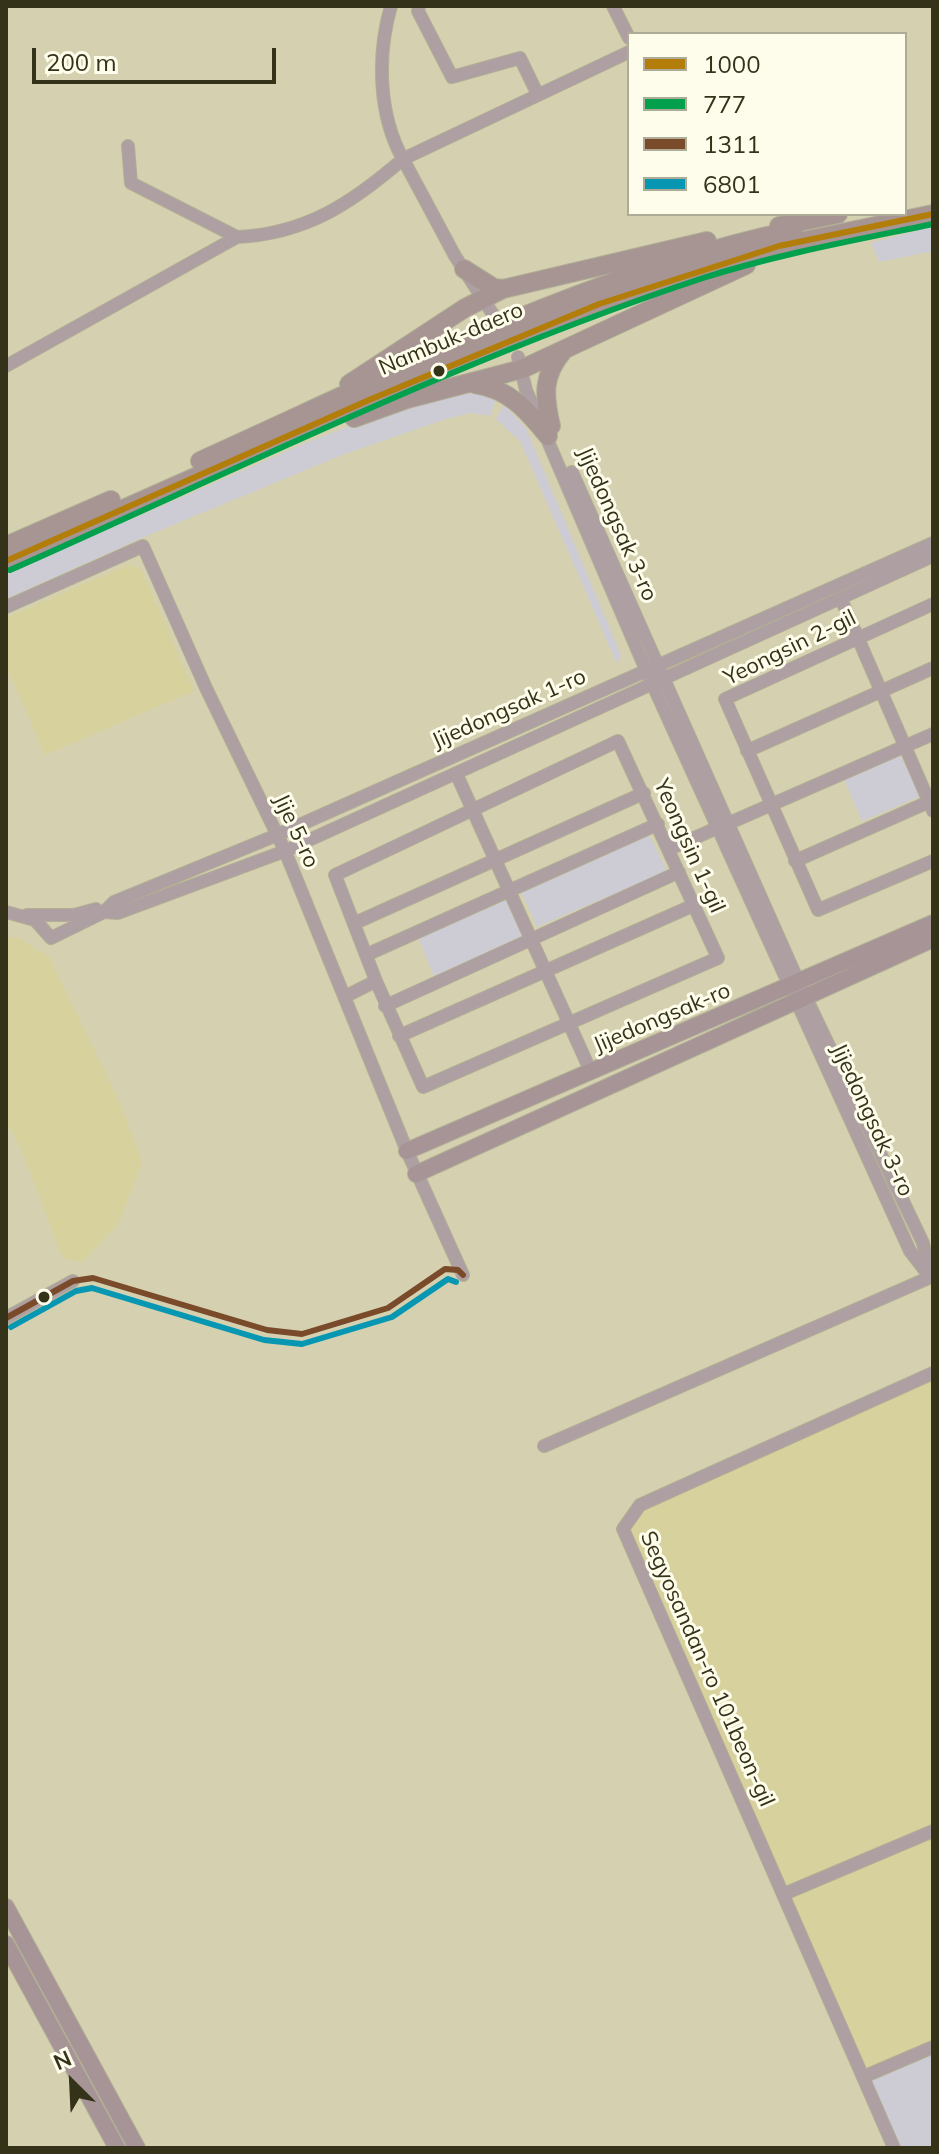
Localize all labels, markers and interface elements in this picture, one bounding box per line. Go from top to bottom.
scale bar [36,32,280,82]
legend [627,32,907,216]
text: 200 m [46,47,117,77]
text: 1000 [703,49,761,79]
text: 777 [703,89,746,119]
text: 1311 [703,129,761,159]
text: 6801 [703,169,761,199]
street label: Nambuk-daero [375,297,527,381]
unlabelled marker [431,363,447,379]
street label: Jijedongsak 3-ro [571,443,663,605]
street label: Yeongsin 2-gil [720,605,860,691]
street label: Jijedongsak 1-ro [428,663,590,755]
street label: Yeongsin 1-gil [648,775,730,917]
street label: Jije 5-ro [267,790,325,872]
street label: Jijedongsak-ro [590,977,734,1059]
street label: Jijedongsak 3-ro [825,1039,919,1201]
unlabelled marker [36,1289,52,1305]
street label: Segyosandan-ro 101beon-gil [634,1527,780,1811]
north arrow [32,2042,112,2122]
text: N [49,2044,76,2076]

